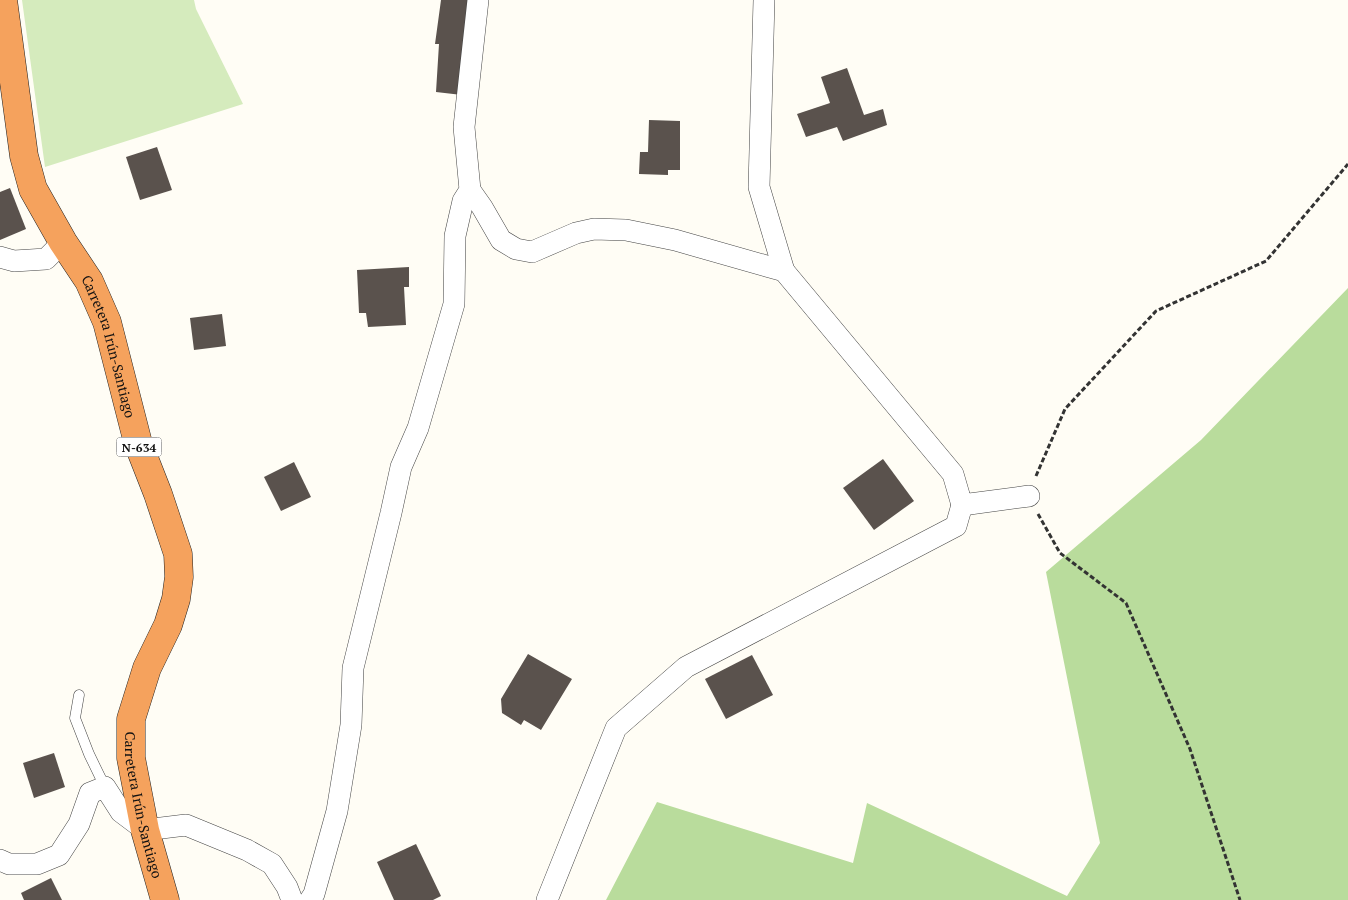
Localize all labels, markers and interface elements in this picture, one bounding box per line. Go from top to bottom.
street label: Carretera Irún-Santiago [78,271,141,420]
road number: N-634 [116,438,162,457]
street label: Carretera Irún-Santiago [122,732,168,880]

